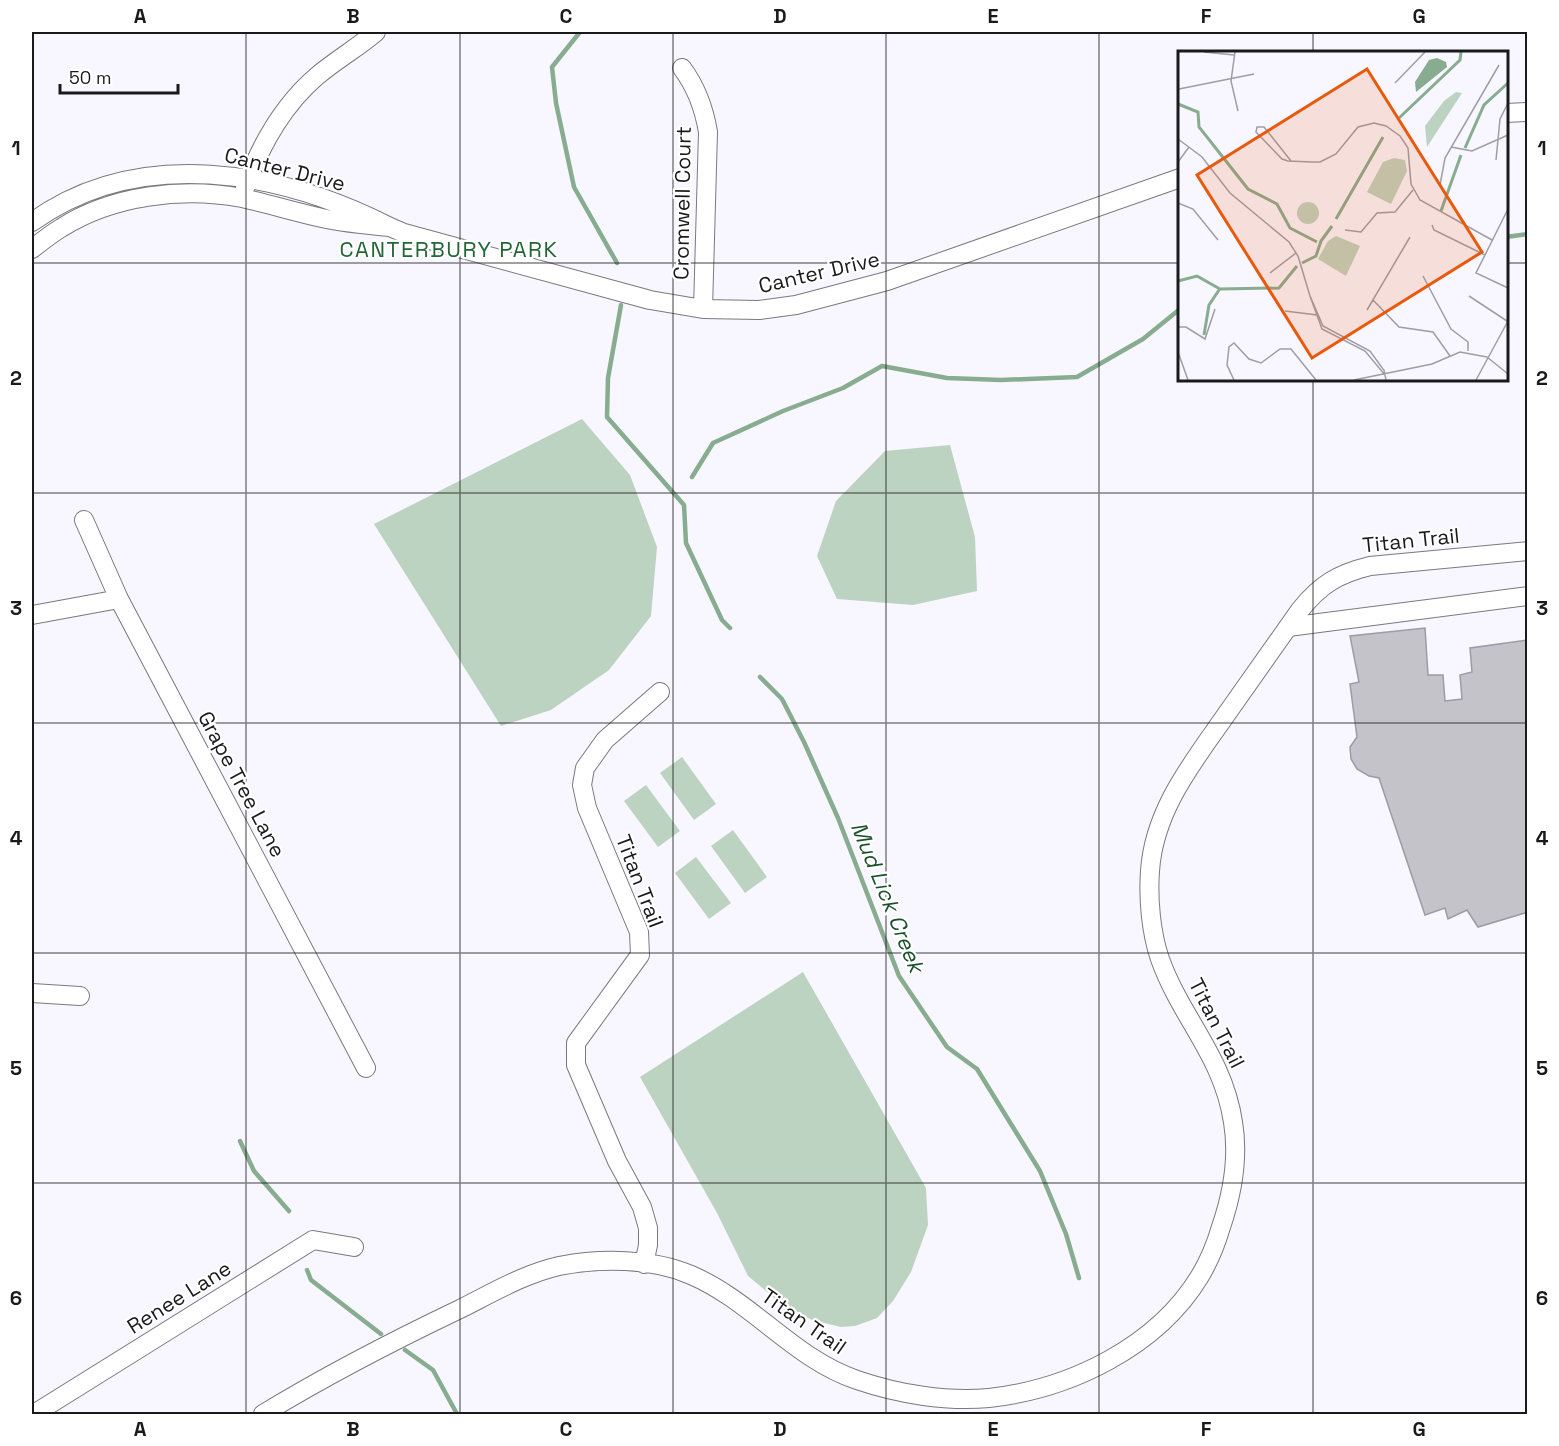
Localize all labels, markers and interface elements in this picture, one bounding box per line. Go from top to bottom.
text: A [134,3,147,29]
text: B [346,3,360,29]
text: C [560,3,573,29]
text: D [773,3,787,29]
text: E [987,3,999,29]
text: F [1201,3,1212,29]
text: G [1412,3,1426,29]
inset map [1178,51,1508,381]
scale bar [60,57,178,95]
text: 50 m [69,66,111,89]
street label: Cromwell Court [667,126,697,280]
text: 1 [11,135,21,161]
text: 1 [1537,135,1547,161]
street label: Canter Drive [222,141,348,197]
district label: CANTERBURY PARK [340,235,558,263]
street label: Canter Drive [756,245,882,299]
text: 2 [10,365,22,391]
text: 2 [1536,365,1548,391]
street label: Titan Trail [1361,521,1461,559]
text: 3 [10,595,22,621]
text: 3 [1536,595,1548,621]
street label: Grape Tree Lane [192,706,292,862]
water label: Mud Lick Creek [845,817,932,979]
text: 4 [10,825,23,851]
text: 4 [1536,825,1549,851]
street label: Titan Trail [610,831,670,931]
street label: Titan Trail [1183,973,1251,1073]
text: 5 [10,1055,22,1081]
text: 5 [1536,1055,1548,1081]
street label: Renee Lane [122,1254,236,1340]
street label: Titan Trail [756,1282,852,1360]
text: 6 [10,1285,22,1311]
text: 6 [1536,1285,1548,1311]
text: A [134,1416,147,1442]
text: B [346,1416,360,1442]
text: C [560,1416,573,1442]
text: D [773,1416,787,1442]
text: E [987,1416,999,1442]
text: F [1201,1416,1212,1442]
text: G [1412,1416,1426,1442]

